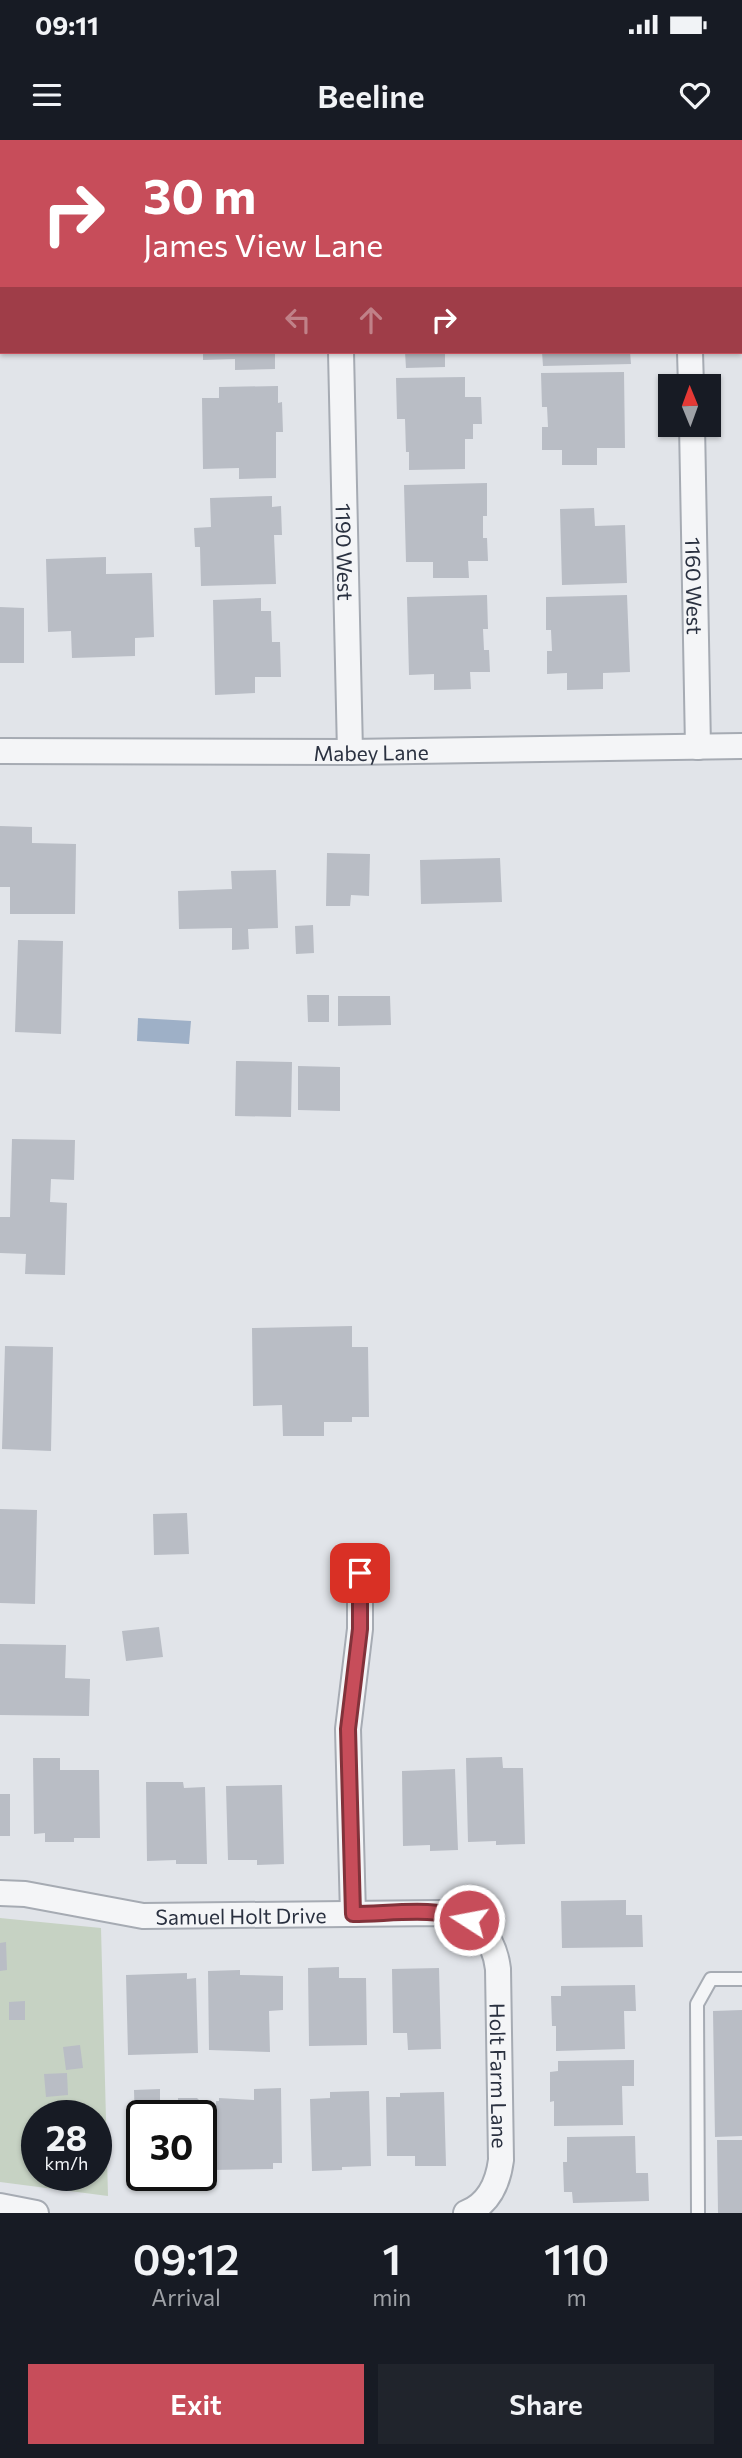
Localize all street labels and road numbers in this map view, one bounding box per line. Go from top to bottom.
street label: 1190 West [332,503,359,601]
street label: 1160 West [682,537,708,635]
street label: Mabey Lane [313,738,429,765]
street label: Samuel Holt Drive [155,1902,327,1928]
street label: Holt Farm Lane [486,2003,513,2149]

